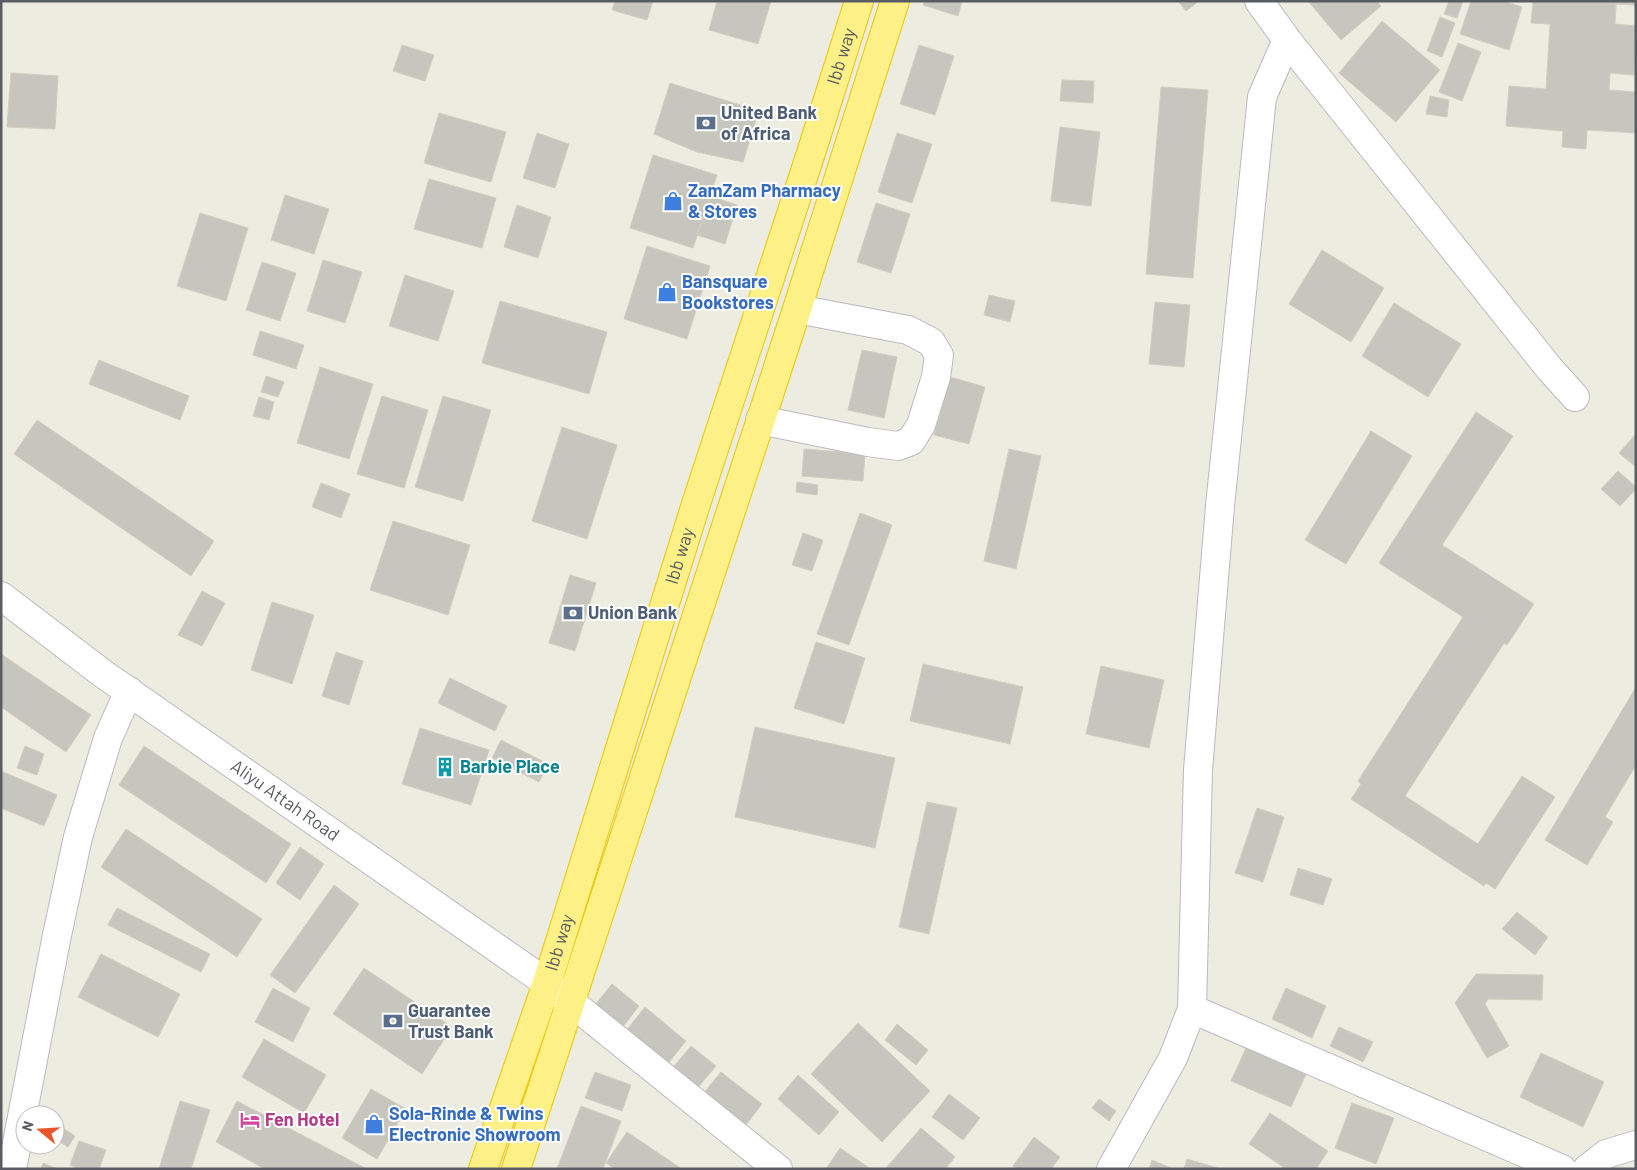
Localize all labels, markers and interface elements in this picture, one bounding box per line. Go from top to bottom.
street label: Ibb way [821,25,860,87]
place label: United Bank of Africa [721,101,818,144]
bank icon: United Bank of Africa [695,112,717,134]
place label: ZamZam Pharmacy & Stores [688,179,841,222]
shop icon: ZamZam Pharmacy & Stores [662,190,684,212]
place label: Bansquare Bookstores [682,270,774,313]
shop icon: Bansquare Bookstores [656,281,678,303]
street label: Ibb way [660,525,698,587]
place label: Union Bank [588,601,678,623]
bank icon: Union Bank [562,602,584,624]
street label: Aliyu Attah Road [227,754,344,845]
place label: Barbie Place [460,755,560,777]
building icon: Barbie Place [434,756,456,778]
street label: Ibb way [539,911,578,973]
place label: Guarantee Trust Bank [408,999,494,1042]
bank icon: Guarantee Trust Bank [382,1010,404,1032]
place label: Sola-Rinde & Twins Electronic Showroom [389,1102,561,1145]
north arrow [15,1105,65,1155]
place label: Fen Hotel [265,1108,339,1130]
hotel icon: Fen Hotel [239,1109,261,1131]
shop icon: Sola-Rinde & Twins Electronic Showroom [363,1113,385,1135]
text: N [18,1119,37,1133]

